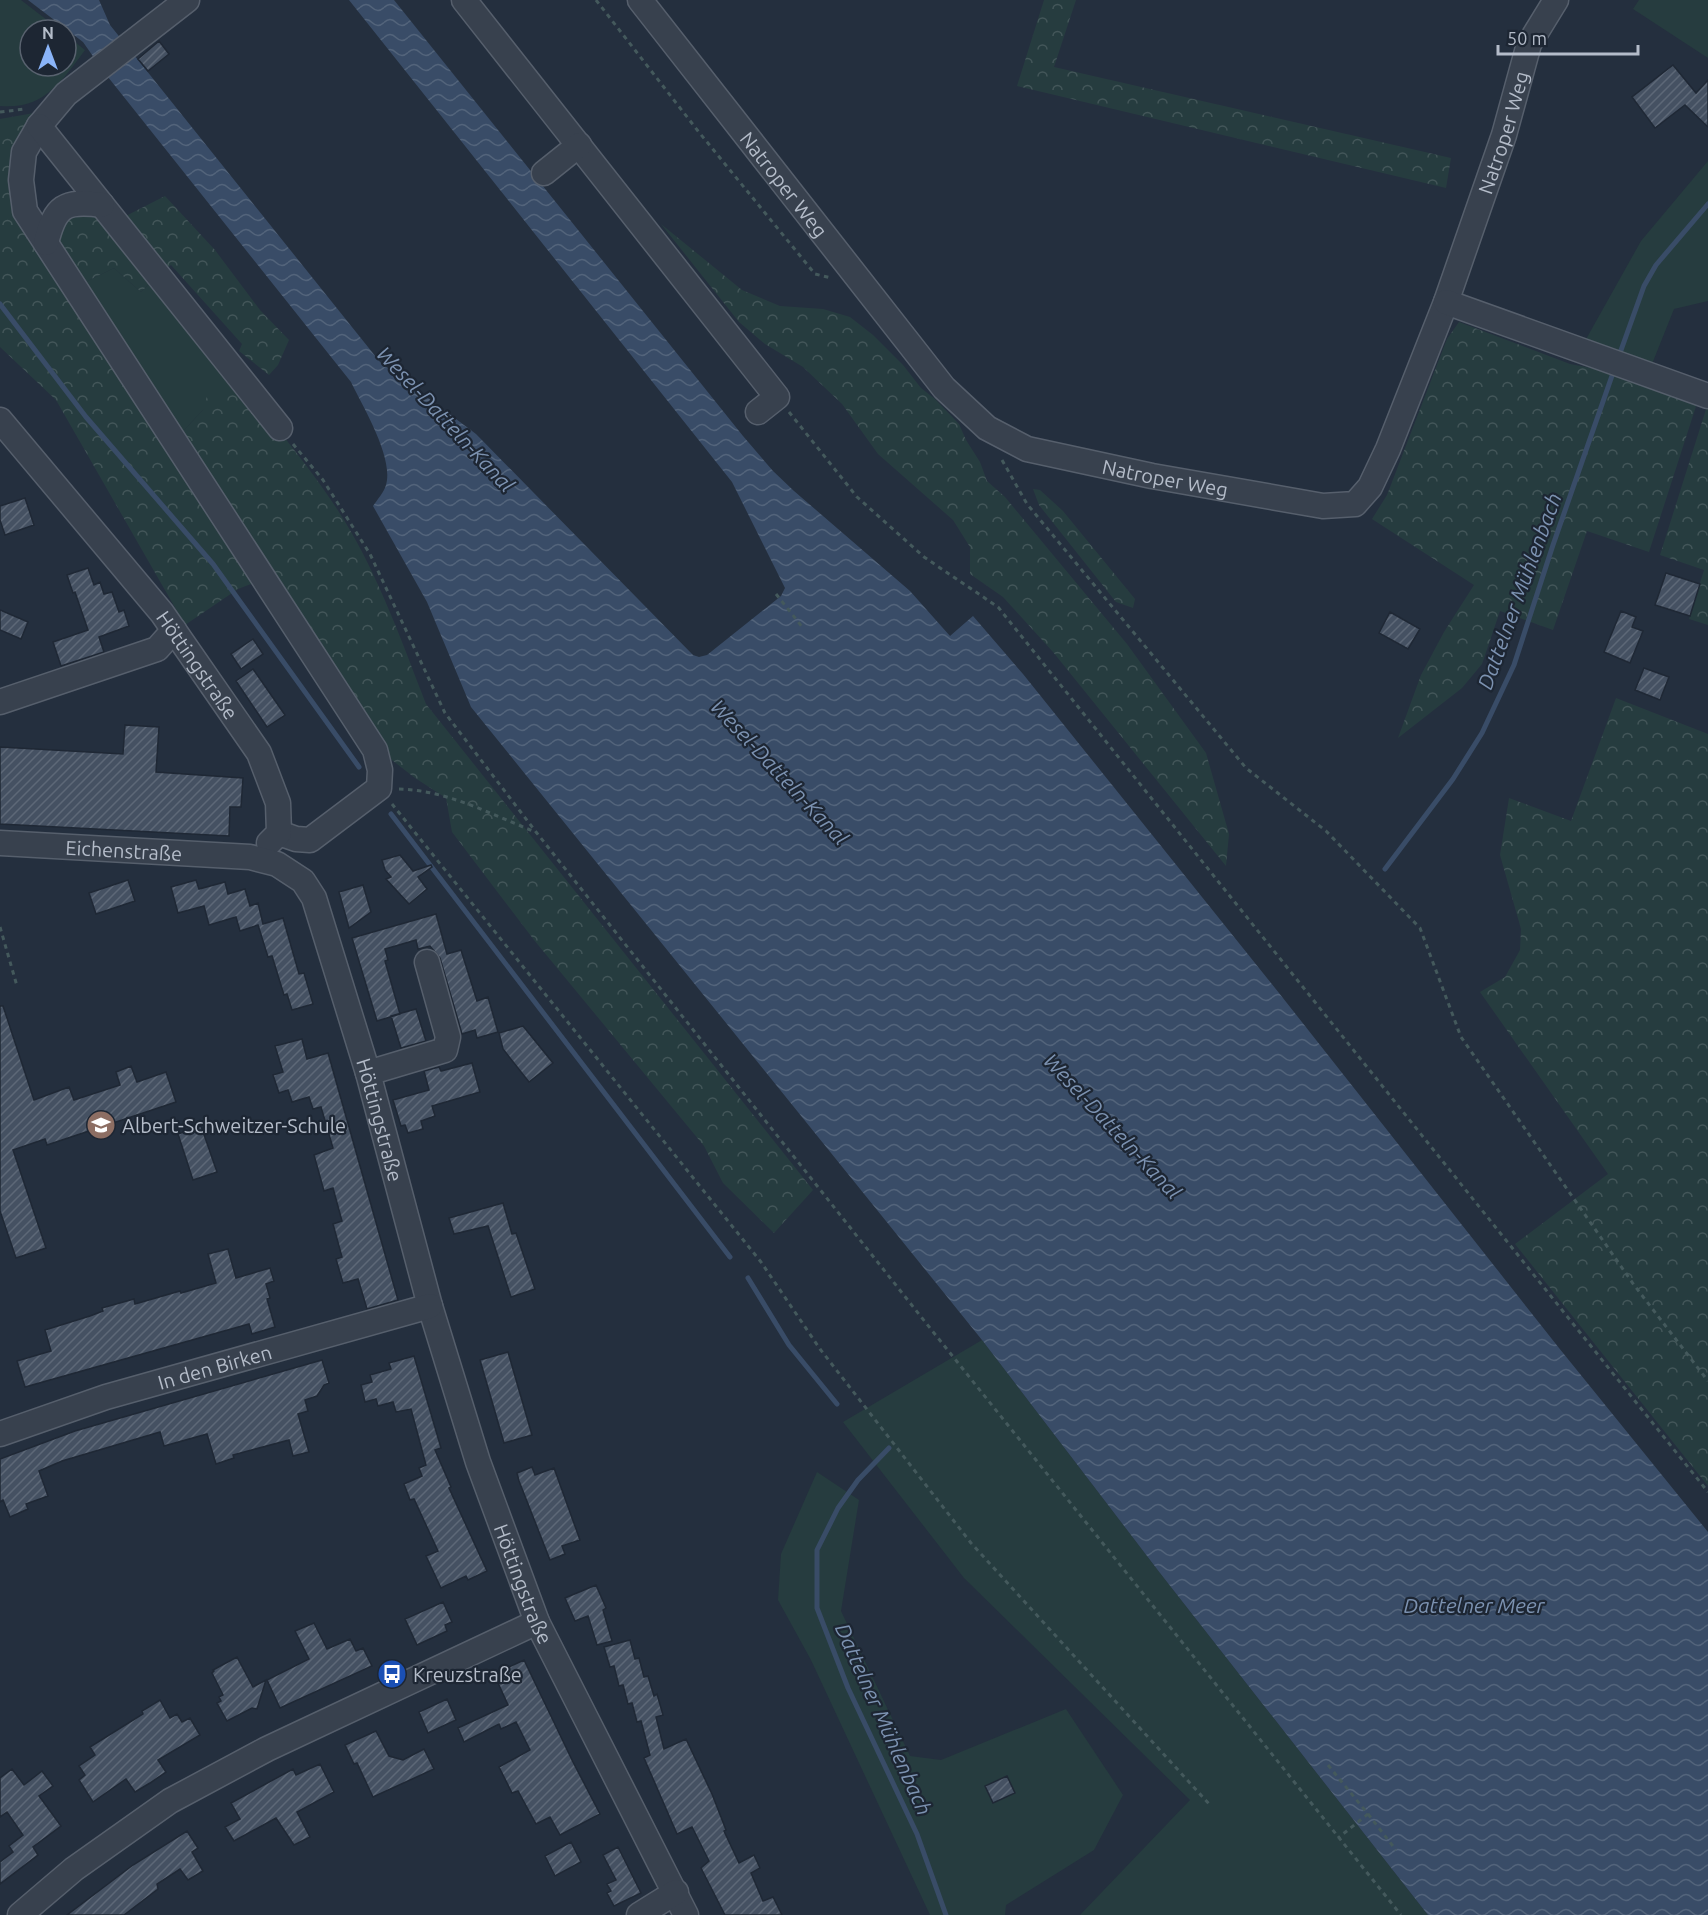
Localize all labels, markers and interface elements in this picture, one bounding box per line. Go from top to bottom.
north arrow [18,18,78,78]
scale bar [1498,18,1638,56]
text: N [42,24,54,42]
text: 50 m [1507,28,1547,48]
street label: Natroper Weg [1473,69,1533,197]
street label: Natroper Weg [736,127,833,241]
water label: Wesel-Datteln-Kanal [372,341,520,497]
street label: Natroper Weg [1100,454,1230,501]
water label: Dattelner Mühlenbach [1472,490,1566,692]
street label: Höttingstraße [152,606,243,723]
water label: Wesel-Datteln-Kanal [706,694,854,850]
street label: Eichenstraße [65,835,183,865]
water label: Wesel-Datteln-Kanal [1039,1048,1187,1204]
street label: Höttingstraße [353,1055,408,1184]
school or university icon: Albert-Schweitzer-Schule [85,1109,117,1141]
place label: Albert-Schweitzer-Schule [122,1114,346,1137]
street label: In den Birken [155,1340,274,1393]
street label: Höttingstraße [490,1520,558,1648]
water label: Dattelner Meer [1403,1593,1546,1617]
water label: Dattelner Mühlenbach [831,1619,937,1819]
bus stop icon: Kreuzstraße [376,1658,408,1690]
place label: Kreuzstraße [413,1663,522,1686]

